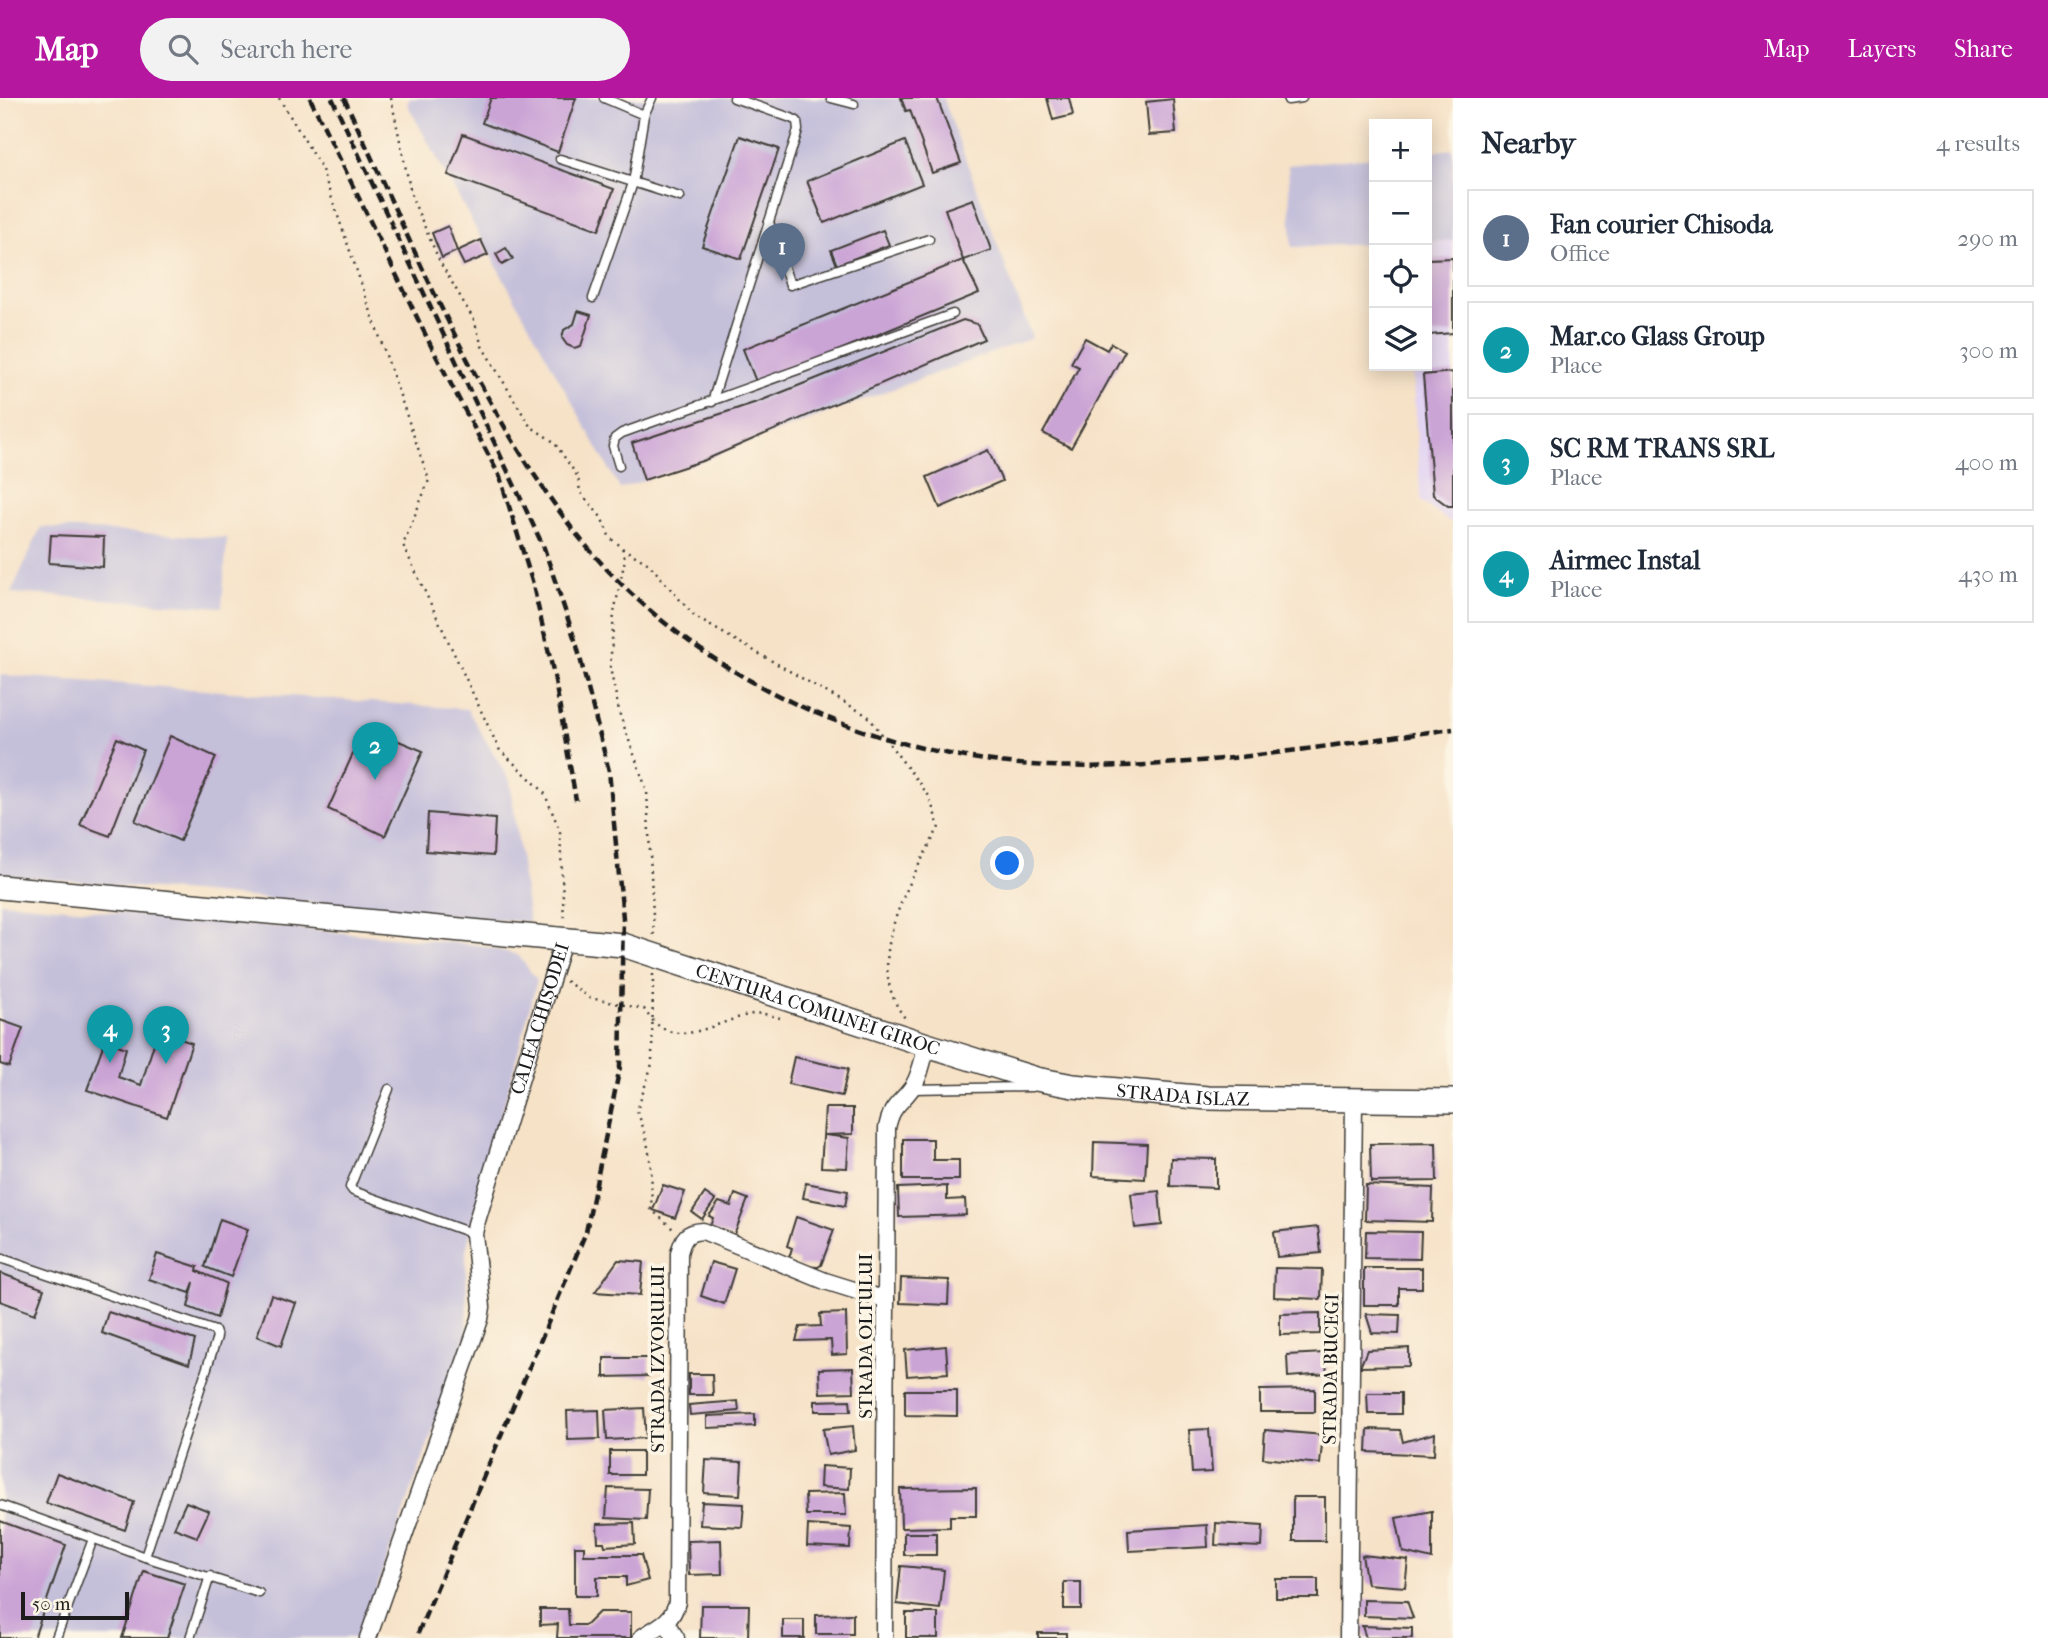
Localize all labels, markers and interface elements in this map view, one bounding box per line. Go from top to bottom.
search box [140,18,630,81]
text: Map [35,30,98,69]
icon: search [164,30,202,68]
text: Search here [220,34,352,65]
text: Map [1764,35,1810,63]
text: Layers [1848,35,1916,63]
text: Share [1954,35,2013,63]
map controls [1369,119,1432,371]
button: + [1369,119,1432,182]
text: Nearby [1481,126,1576,161]
text: 4 results [1936,130,2020,157]
button: − [1369,182,1432,245]
text: Fan courier Chisoda [1550,209,1772,240]
pin: 1 [759,223,805,281]
text: 1 [1502,225,1510,252]
text: 290 m [1957,225,2018,252]
text: Office [1550,240,1610,267]
button: locate [1369,245,1432,308]
button: layers [1369,308,1432,371]
text: Mar.co Glass Group [1550,321,1765,352]
text: 2 [1500,337,1512,364]
text: 300 m [1959,337,2018,364]
text: Place [1550,352,1602,379]
text: SC RM TRANS SRL [1550,433,1774,464]
text: 3 [1501,449,1511,476]
text: 400 m [1955,449,2018,476]
text: Place [1550,464,1602,491]
text: Airmec Instal [1550,545,1700,576]
text: 4 [1499,561,1513,588]
text: 430 m [1958,561,2018,588]
text: Place [1550,576,1602,603]
pin: 2 [352,722,398,780]
your location [990,846,1024,880]
street label: CALEA CHIȘODEI [507,940,574,1097]
street label: CENTURA COMUNEI GIROC [693,960,943,1060]
pin: 4 [87,1005,133,1063]
pin: 3 [143,1006,189,1064]
street label: STRADA ISLAZ [1115,1080,1250,1111]
street label: STRADA OLTULUI [855,1253,877,1419]
street label: STRADA IZVORULUI [647,1265,669,1453]
street label: STRADA BUCEGI [1319,1293,1343,1445]
scale bar [21,1589,130,1621]
text: 50 m [32,1593,71,1615]

